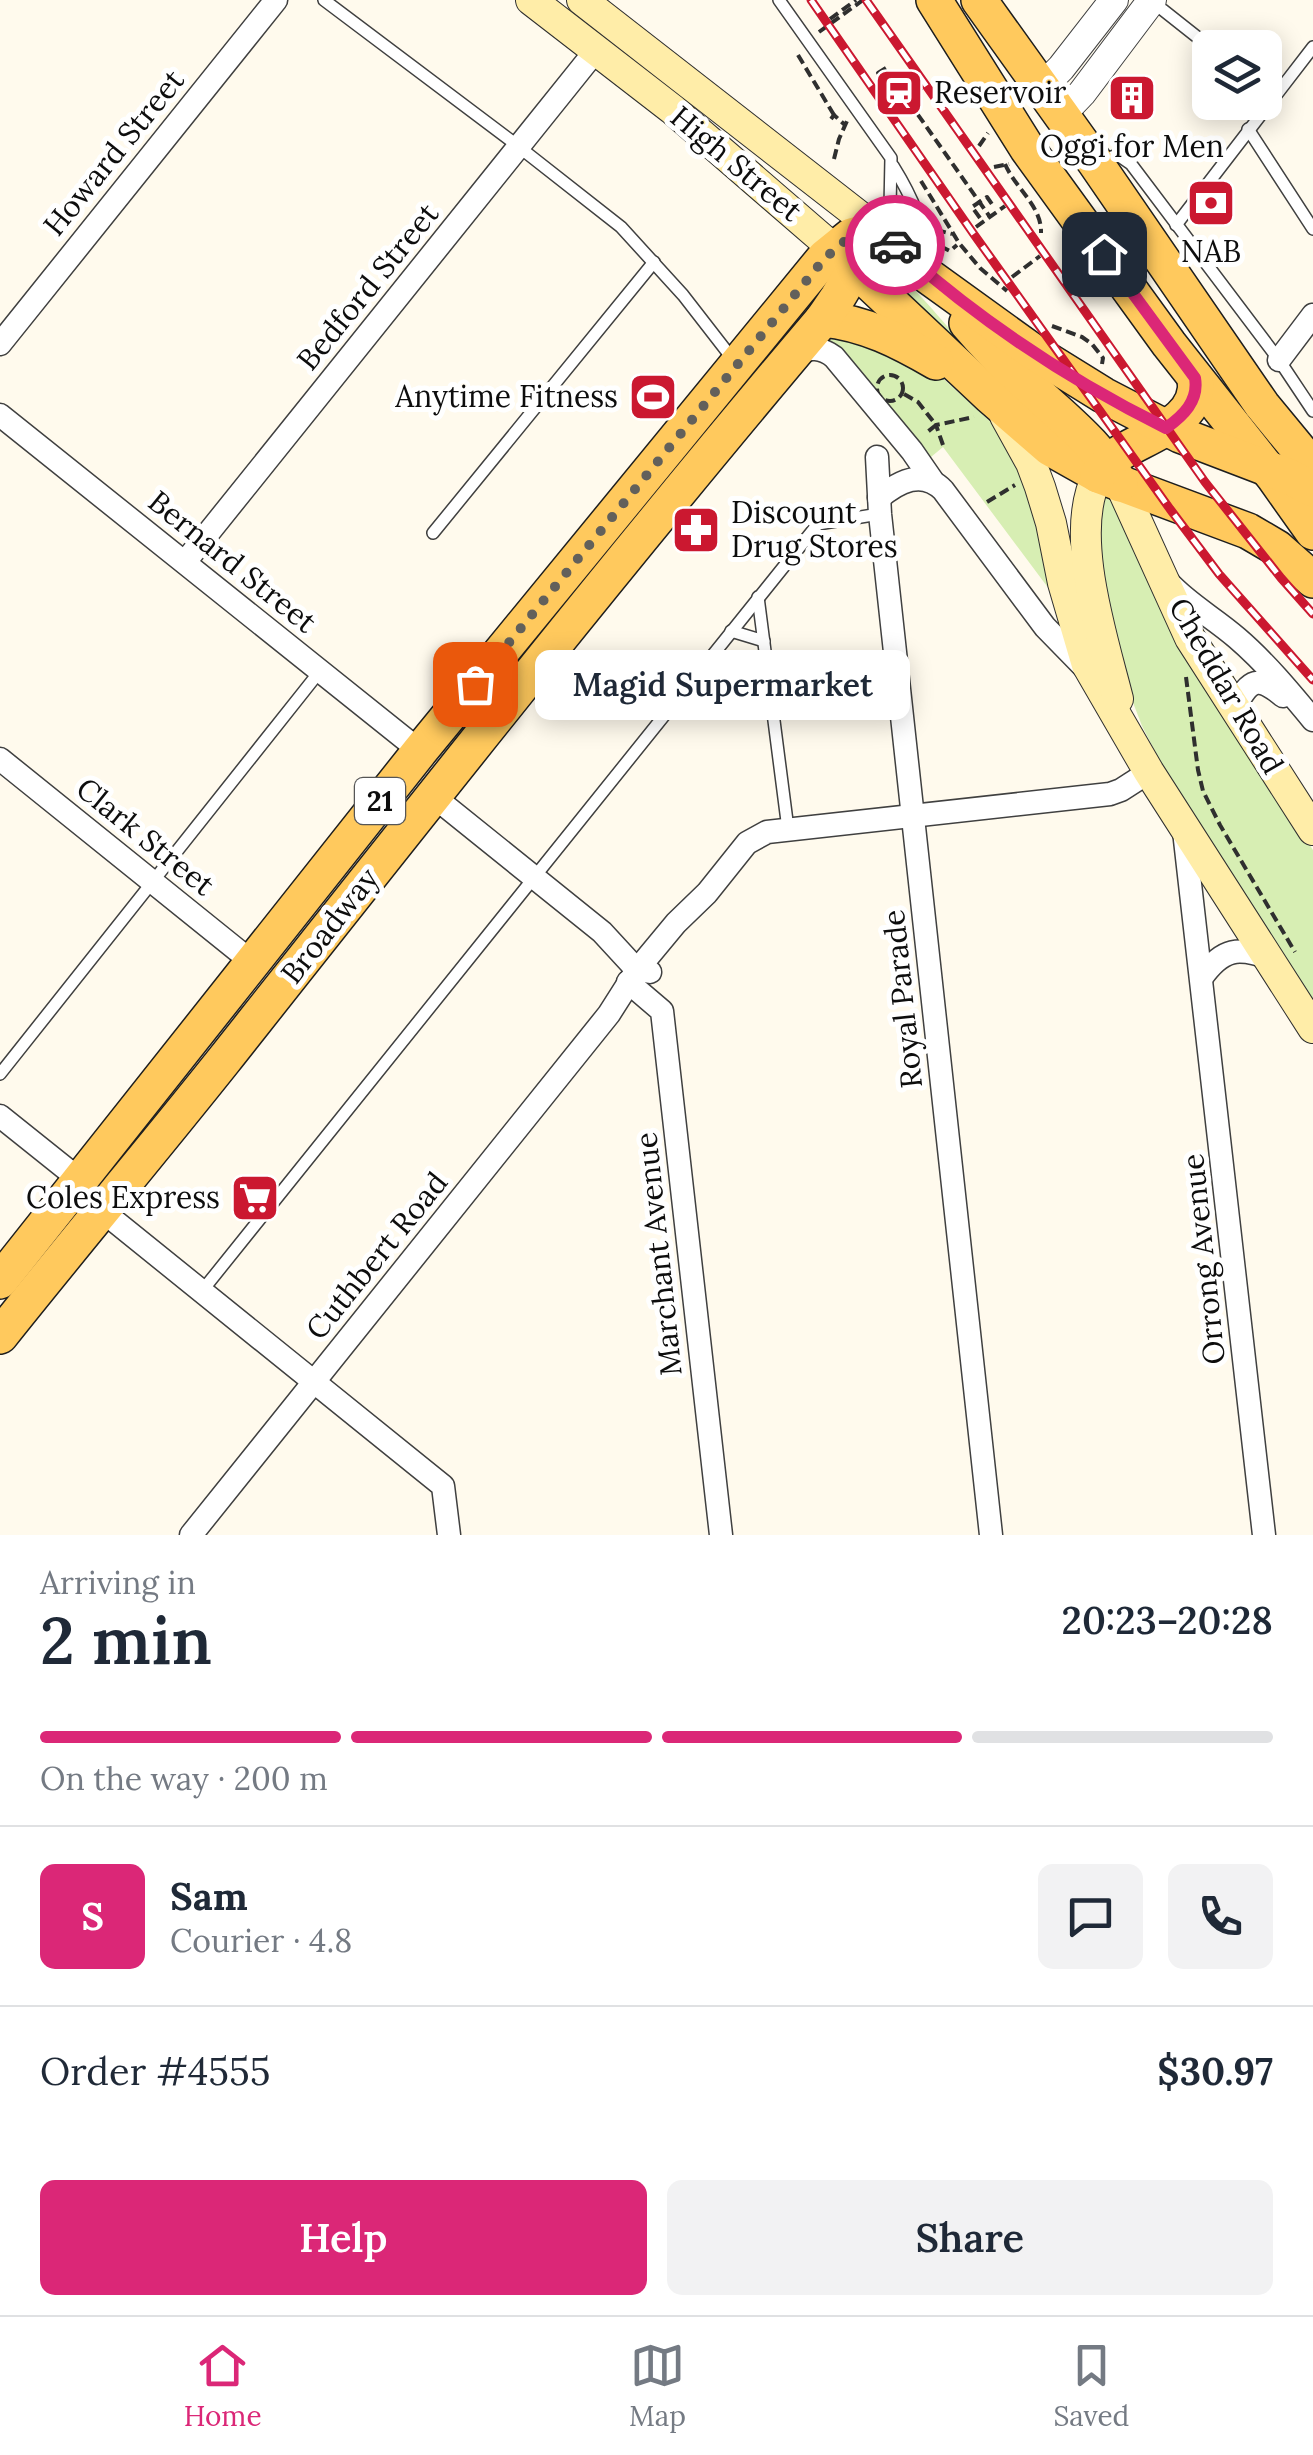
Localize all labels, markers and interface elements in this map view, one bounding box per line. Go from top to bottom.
map controls [1192,30,1282,120]
button: layers [1192,30,1282,120]
street label: Howard Street [35,61,192,243]
station icon: Reservoir [873,67,925,119]
building icon: Oggi for Men [1106,72,1158,124]
place label: Reservoir [934,73,1066,111]
street label: High Street [663,97,810,230]
place label: Oggi for Men [1040,127,1224,166]
bank icon: NAB [1185,177,1237,229]
street label: Bedford Street [288,195,446,378]
courier [845,195,945,295]
pin [1062,212,1147,297]
icon: car [868,218,923,273]
icon: home [1077,227,1132,282]
place label: NAB [1181,232,1241,270]
sports icon: Anytime Fitness [627,371,679,423]
place label: Anytime Fitness [394,377,618,416]
street label: Bernard Street [141,482,325,641]
place label: Discount Drug Stores [731,493,898,566]
pharmacy icon: Discount Drug Stores [670,504,722,556]
street label: Cheddar Road [1161,591,1293,780]
pin [433,642,518,727]
callout: Magid Supermarket [535,649,910,719]
icon: bag [448,657,503,712]
text: Magid Supermarket [572,664,873,705]
street label: Clark Street [69,769,223,904]
road number: 21 [355,778,405,824]
street label: Broadway [272,860,387,992]
street label: Royal Parade [874,908,931,1090]
street label: Marchant Avenue [626,1131,690,1378]
street label: Orrong Avenue [1173,1152,1234,1366]
street label: Cuthbert Road [297,1164,455,1347]
supermarket icon: Coles Express [229,1172,281,1224]
place label: Coles Express [26,1178,220,1216]
text: Arriving in [40,1562,196,1603]
text: 20:23–20:28 [1062,1596,1273,1644]
text: 2 min [40,1599,212,1682]
text: On the way · 200 m [40,1758,328,1799]
button: chat [1038,1864,1143,1969]
button: phone [1168,1864,1273,1969]
text: Sam [170,1872,248,1920]
text: S [81,1892,104,1940]
text: Courier · 4.8 [170,1920,352,1961]
text: Order #4555 [40,2047,270,2095]
text: $30.97 [1157,2047,1273,2095]
button: Help [40,2180,647,2295]
button: Share [667,2180,1273,2295]
tab: Home [184,2338,262,2434]
tab: Map [629,2338,686,2434]
tab: Saved [1053,2338,1129,2434]

